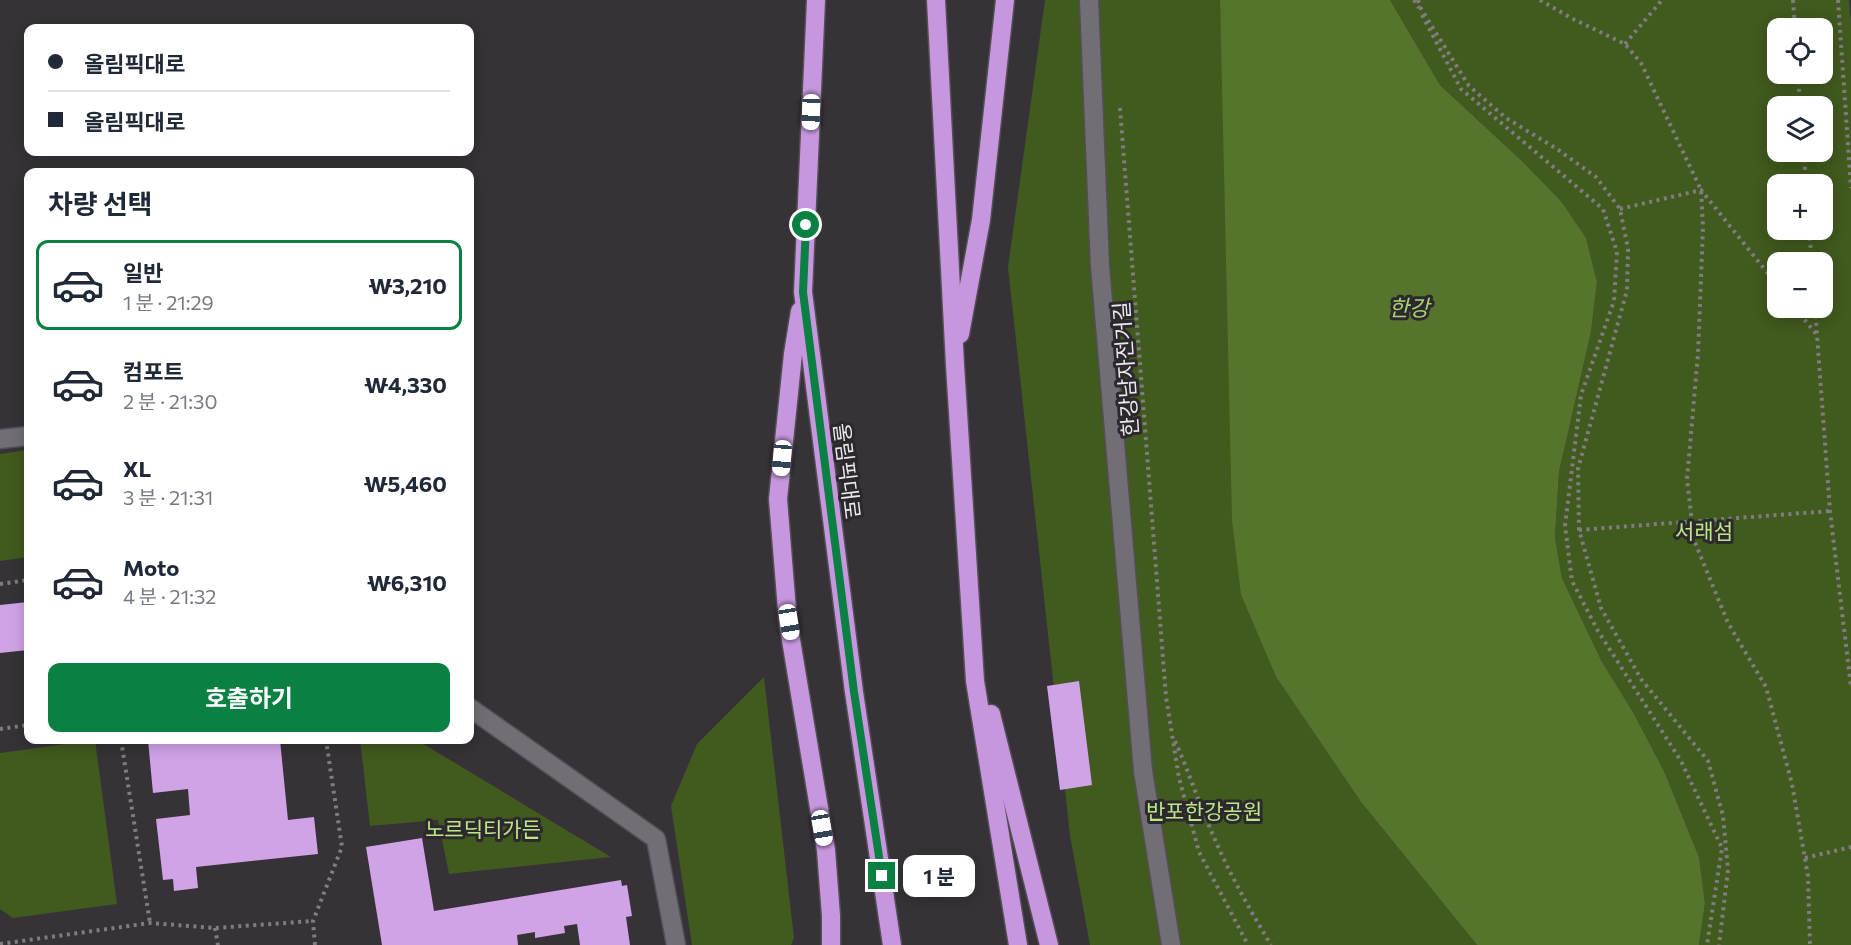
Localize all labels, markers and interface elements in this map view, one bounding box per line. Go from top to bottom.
map controls [1767,18,1833,318]
button: locate [1767,18,1833,84]
text: 올림픽대로 [84,50,185,77]
car [801,94,821,130]
button: layers [1767,96,1833,162]
text: 올림픽대로 [84,108,185,135]
button: + [1767,174,1833,240]
text: 차량 선택 [48,187,153,220]
route start [792,211,819,238]
button: − [1767,252,1833,318]
icon: car [51,258,105,312]
text: 일반 [123,259,163,286]
text: ₩3,210 [368,272,447,299]
text: 1 분 · 21:29 [123,290,214,314]
water label: 한강 [1389,294,1432,321]
street label: 한강남자전거길 [1108,301,1142,437]
icon: car [51,357,105,411]
text: 컴포트 [123,358,184,385]
text: ₩4,330 [364,371,447,398]
text: 2 분 · 21:30 [123,389,218,413]
street label: 올림픽대로 [830,422,866,520]
car [771,439,793,477]
text: XL [123,455,151,482]
icon: car [51,456,105,510]
text: ₩5,460 [364,470,447,497]
text: 3 분 · 21:31 [123,485,213,509]
park label: 서래섬 [1675,518,1733,543]
text: Moto [123,554,179,581]
icon: car [51,555,105,609]
text: ₩6,310 [367,569,447,596]
text: 4 분 · 21:32 [123,584,216,608]
car [777,603,801,641]
button: 호출하기 [48,663,450,732]
park label: 반포한강공원 [1146,798,1262,823]
car [810,809,834,847]
park label: 노르딕티가든 [425,816,541,841]
callout: 1 분 [903,855,975,897]
route end [868,862,895,889]
text: 1 분 [923,864,955,888]

